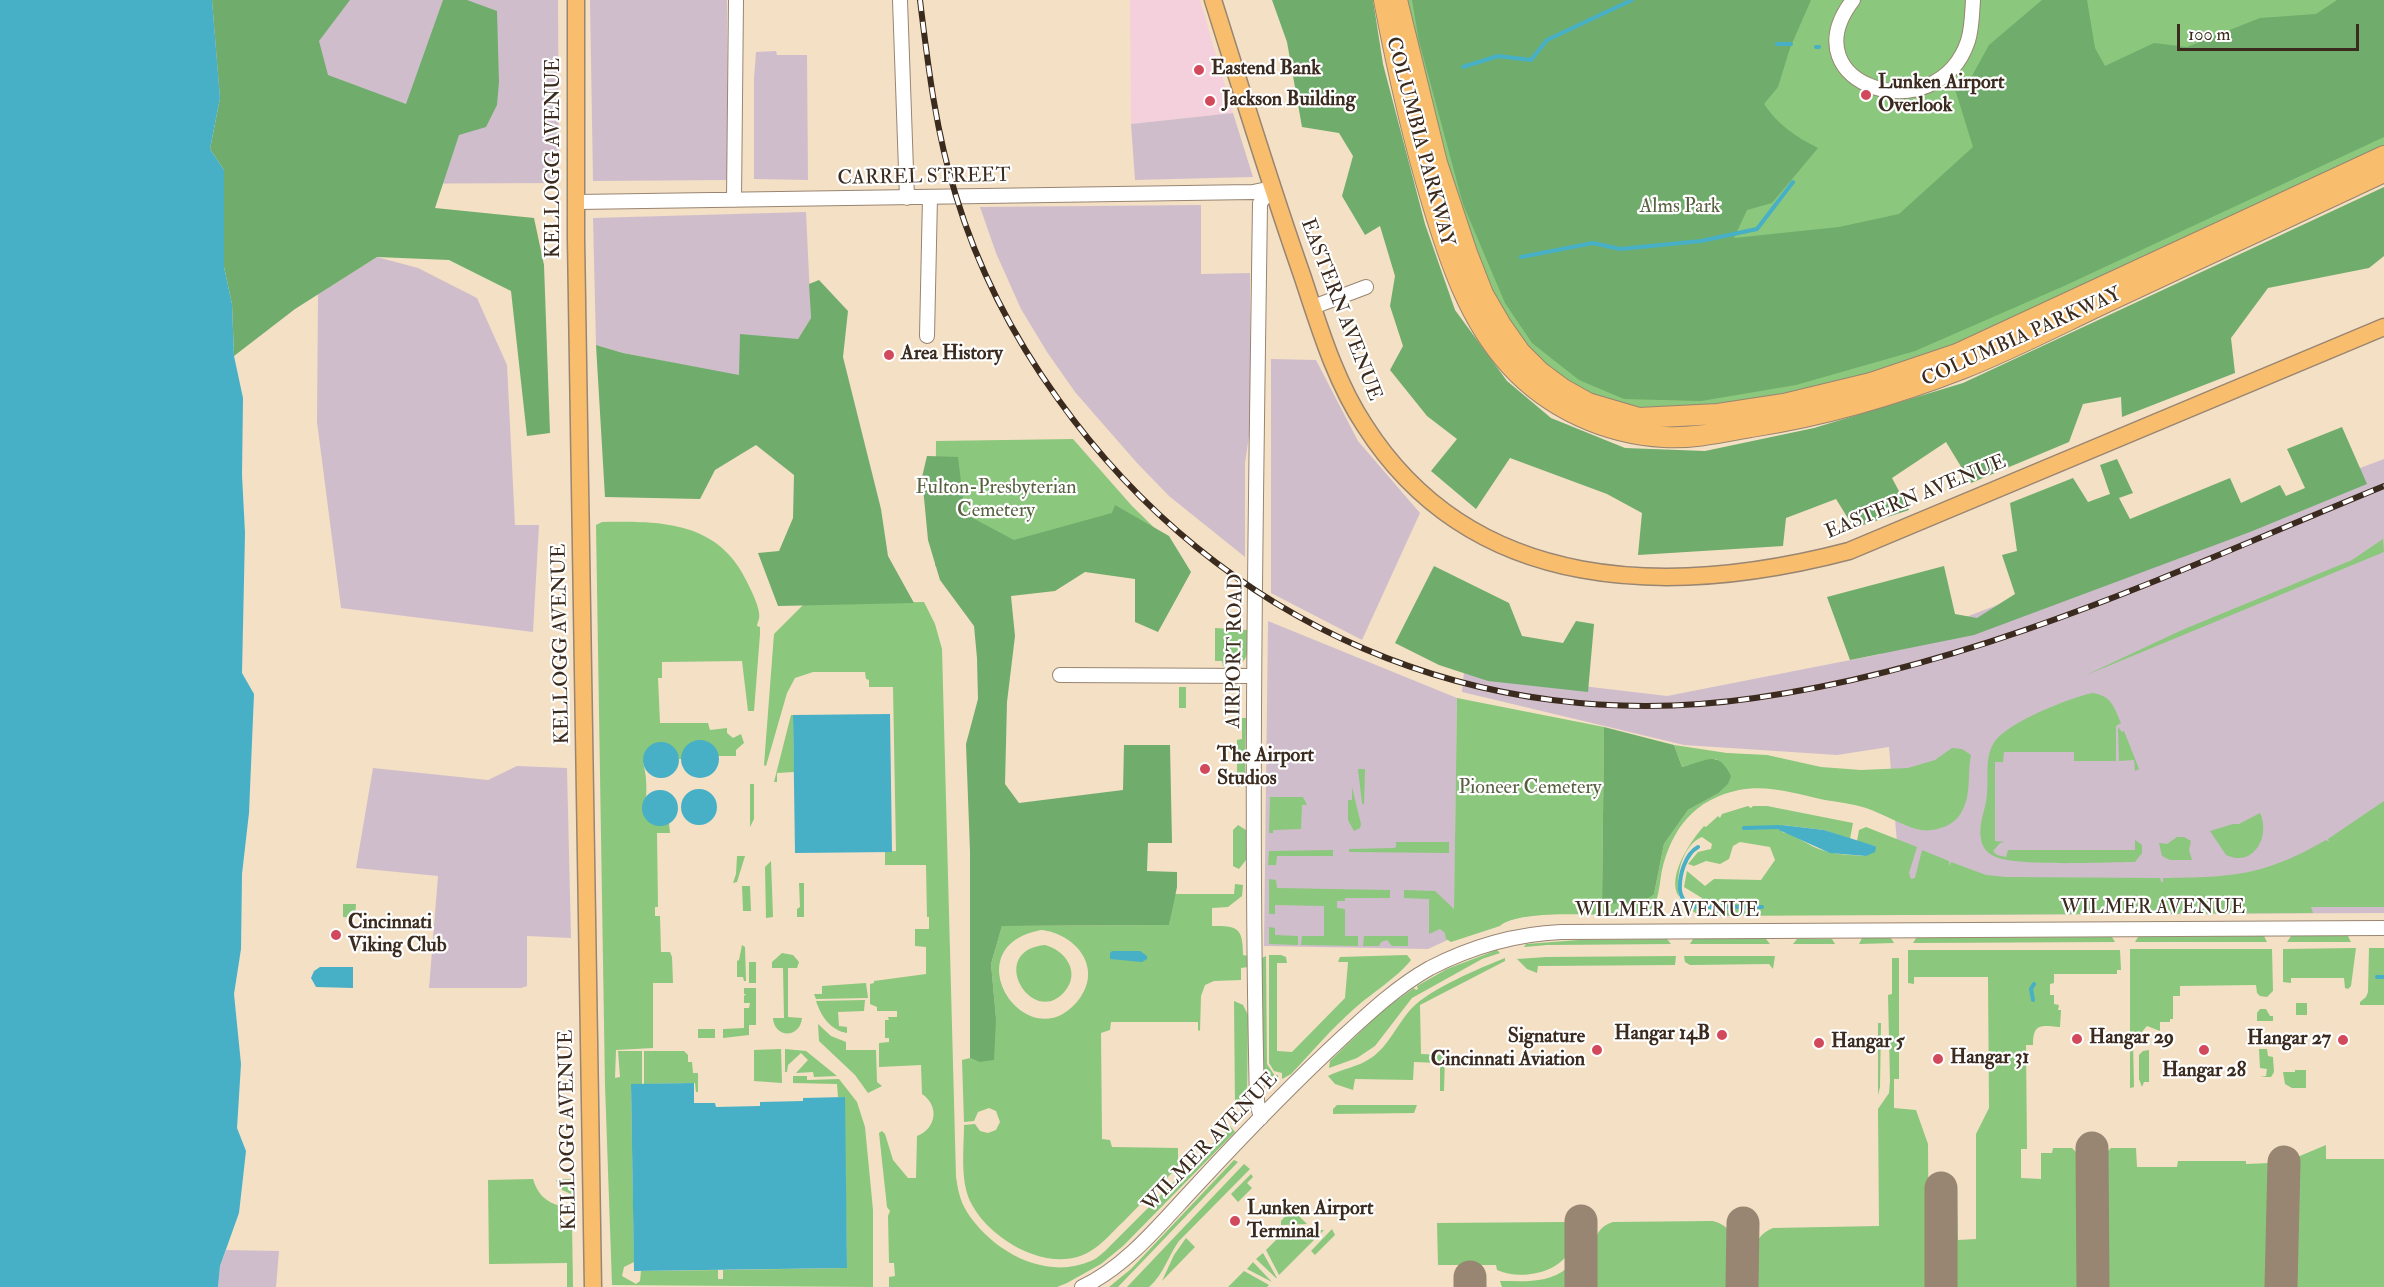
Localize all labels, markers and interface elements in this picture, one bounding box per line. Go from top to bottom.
scale bar [2180,12,2362,50]
text: 100 m [2188,23,2231,46]
street label: COLUMBIA PARKWAY [1379,35,1459,249]
street label: KELLOGG AVENUE [543,58,567,258]
place label: Eastend Bank [1211,58,1321,82]
marker: Eastend Bank [1192,63,1206,77]
place label: Lunken Airport Overlook [1878,72,2004,119]
marker: Lunken Airport Overlook [1859,88,1873,102]
place label: Jackson Building [1222,89,1356,113]
marker: Jackson Building [1203,94,1217,108]
street label: CARREL STREET [837,164,1011,192]
park label: Alms Park [1640,196,1720,220]
street label: EASTERN AVENUE [1294,216,1386,404]
street label: COLUMBIA PARKWAY [1918,283,2126,393]
place label: Area History [901,343,1003,367]
marker: Area History [882,348,896,362]
street label: EASTERN AVENUE [1822,451,2010,545]
park label: Fulton-Presbyterian Cemetery [915,477,1077,524]
street label: KELLOGG AVENUE [548,544,576,744]
street label: AIRPORT ROAD [1223,573,1249,729]
place label: The Airport Studios [1217,745,1314,792]
marker: The Airport Studios [1198,762,1212,776]
park label: Pioneer Cemetery [1458,777,1602,801]
street label: WILMER AVENUE [2061,897,2245,921]
street label: WILMER AVENUE [1575,900,1759,924]
place label: Cincinnati Viking Club [348,912,446,959]
marker: Cincinnati Viking Club [329,928,343,942]
place label: Hangar 14B [1614,1023,1710,1047]
place label: Signature Cincinnati Aviation [1431,1026,1585,1073]
place label: Hangar 29 [2089,1027,2174,1051]
marker: Hangar 14B [1715,1028,1729,1042]
place label: Hangar 27 [2247,1028,2331,1052]
street label: KELLOGG AVENUE [555,1030,583,1230]
place label: Hangar 5 [1831,1031,1904,1055]
marker: Hangar 29 [2070,1032,2084,1046]
marker: Hangar 27 [2336,1033,2350,1047]
marker: Hangar 5 [1812,1036,1826,1050]
marker: Signature Cincinnati Aviation [1590,1043,1604,1057]
marker: Hangar 28 [2197,1043,2211,1057]
place label: Hangar 31 [1950,1047,2029,1071]
marker: Hangar 31 [1931,1052,1945,1066]
place label: Hangar 28 [2162,1060,2246,1084]
street label: WILMER AVENUE [1138,1068,1284,1218]
place label: Lunken Airport Terminal [1247,1198,1373,1245]
marker: Lunken Airport Terminal [1228,1214,1242,1228]

